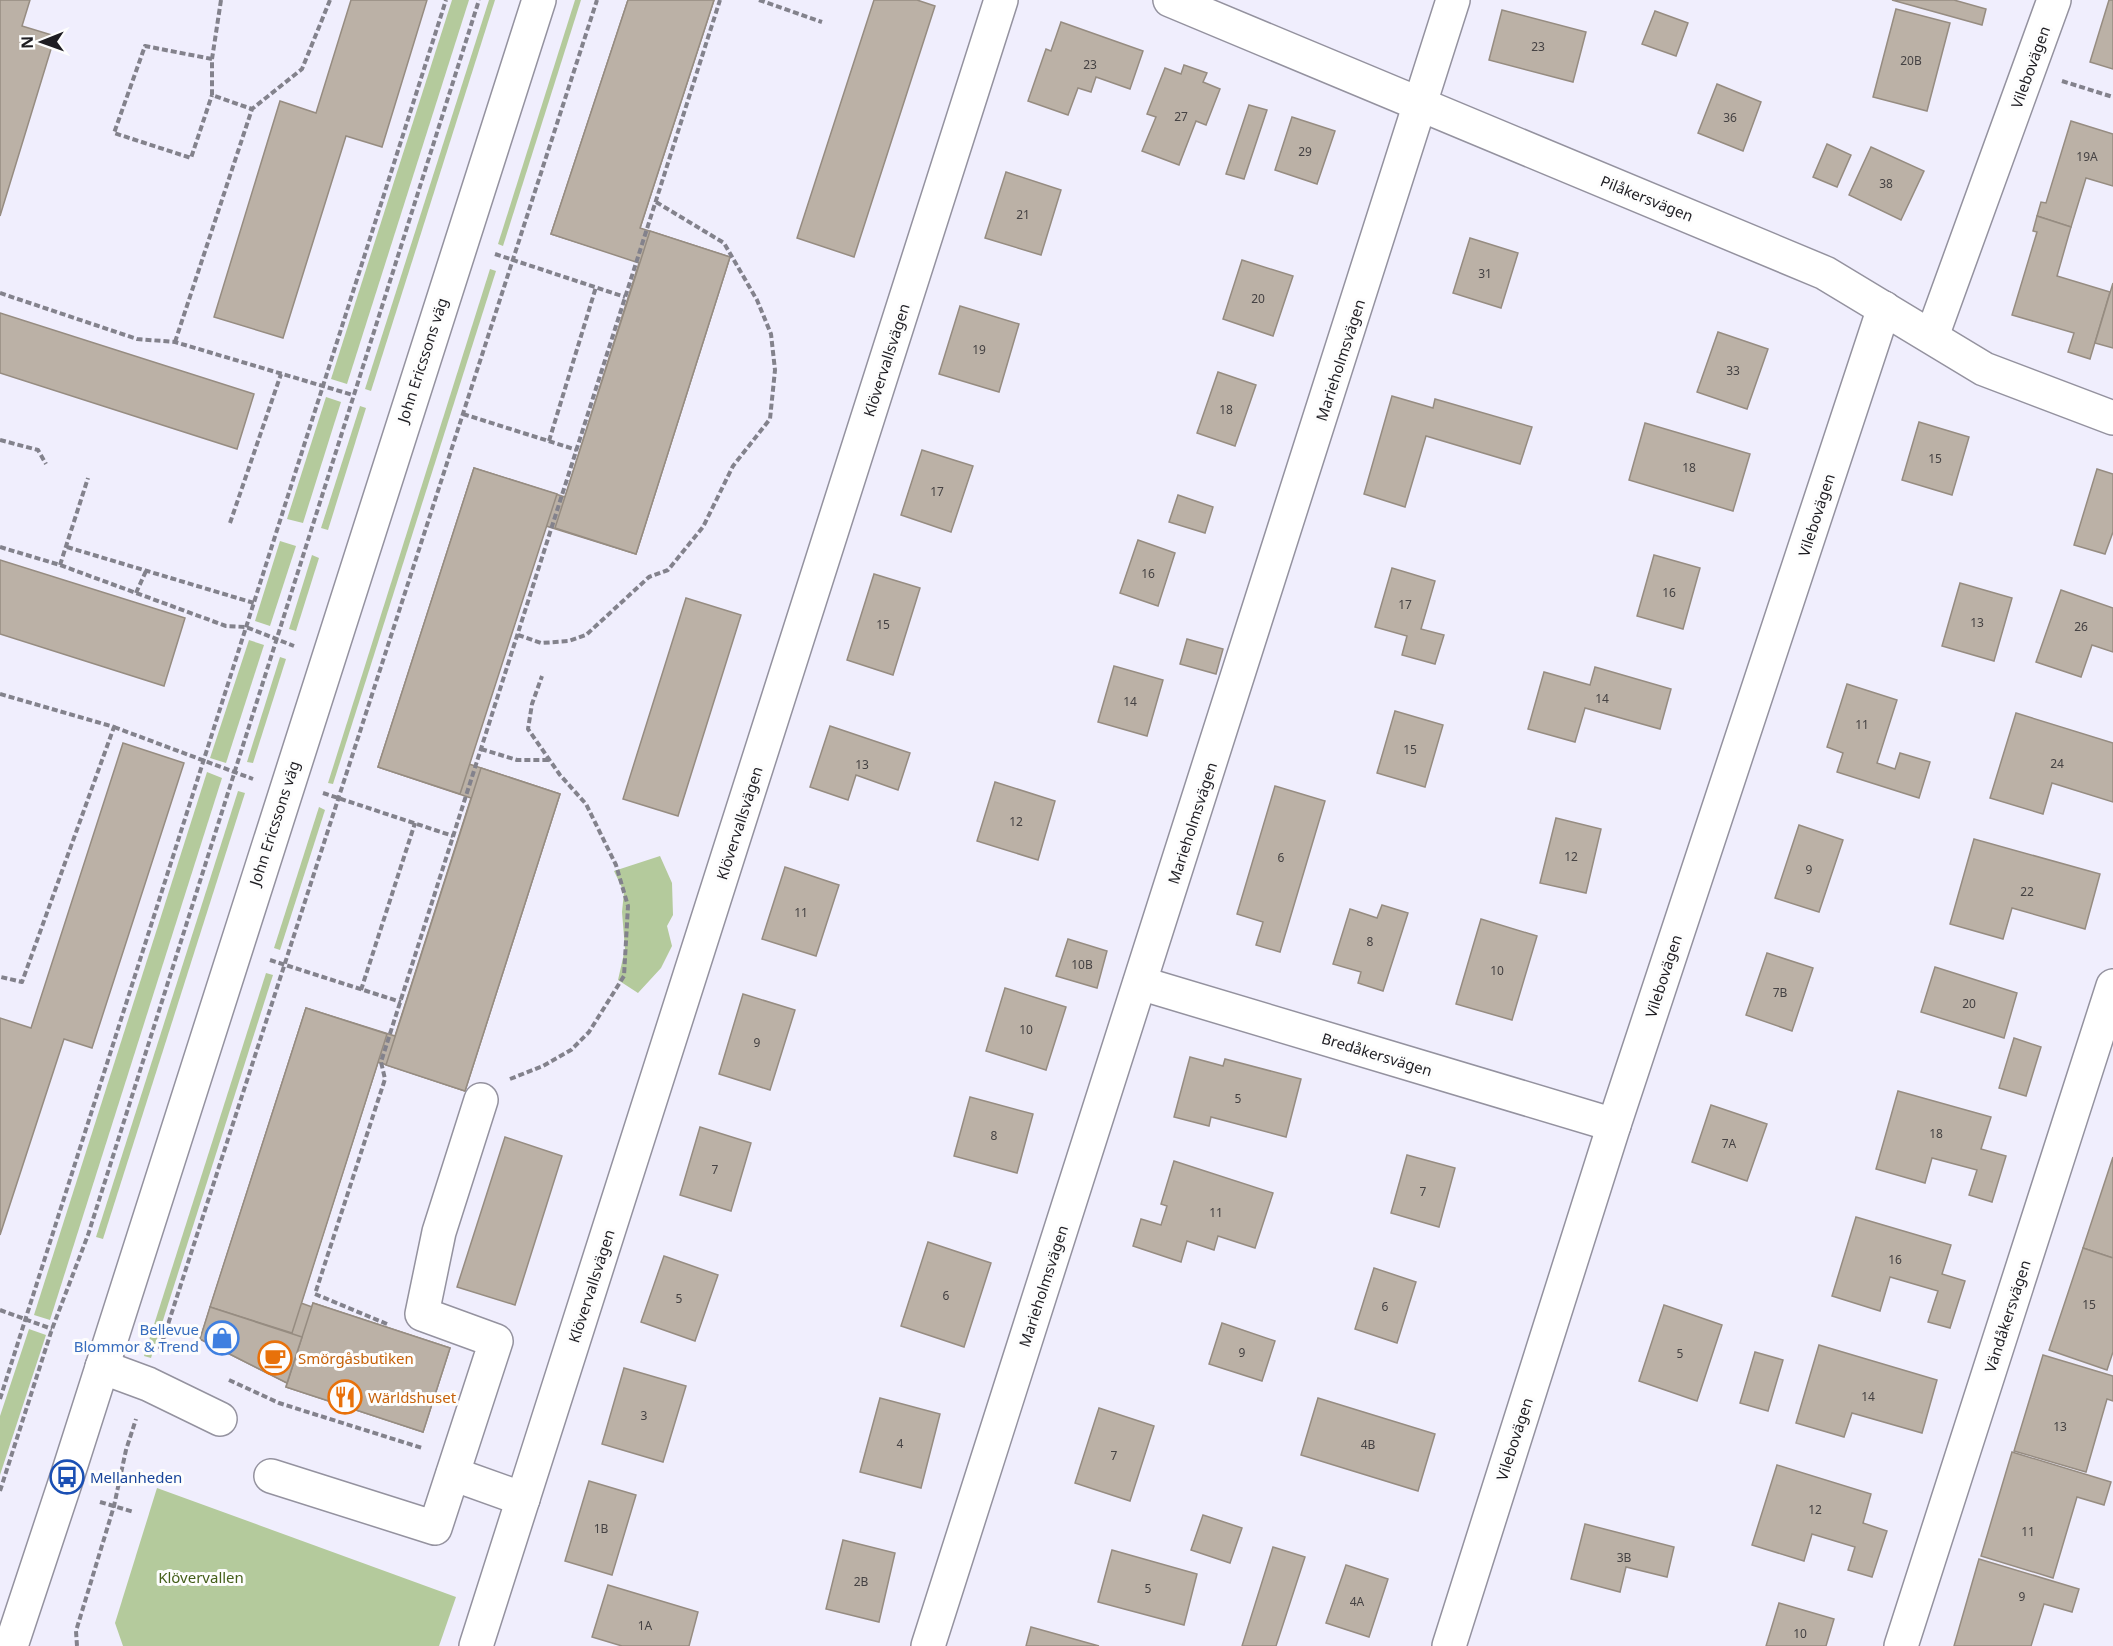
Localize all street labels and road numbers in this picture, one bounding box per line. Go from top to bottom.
street label: Vilebovägen [2006,23,2054,111]
street label: Pilåkersvägen [1598,170,1696,226]
street label: John Ericssons väg [392,295,452,427]
street label: Marieholmsvägen [1311,297,1369,423]
street label: Klövervallsvägen [858,301,914,419]
street label: Vilebovägen [1793,471,1839,559]
street label: John Ericssons väg [244,758,304,890]
street label: Marieholmsvägen [1163,760,1221,886]
street label: Klövervallsvägen [711,764,767,882]
street label: Vilebovägen [1640,932,1686,1020]
street label: Bredåkersvägen [1319,1028,1435,1080]
street label: Marieholmsvägen [1014,1223,1072,1349]
street label: Klövervallsvägen [563,1227,619,1345]
street label: Vändåkersvägen [1979,1257,2035,1375]
street label: Vilebovägen [1491,1395,1537,1483]

